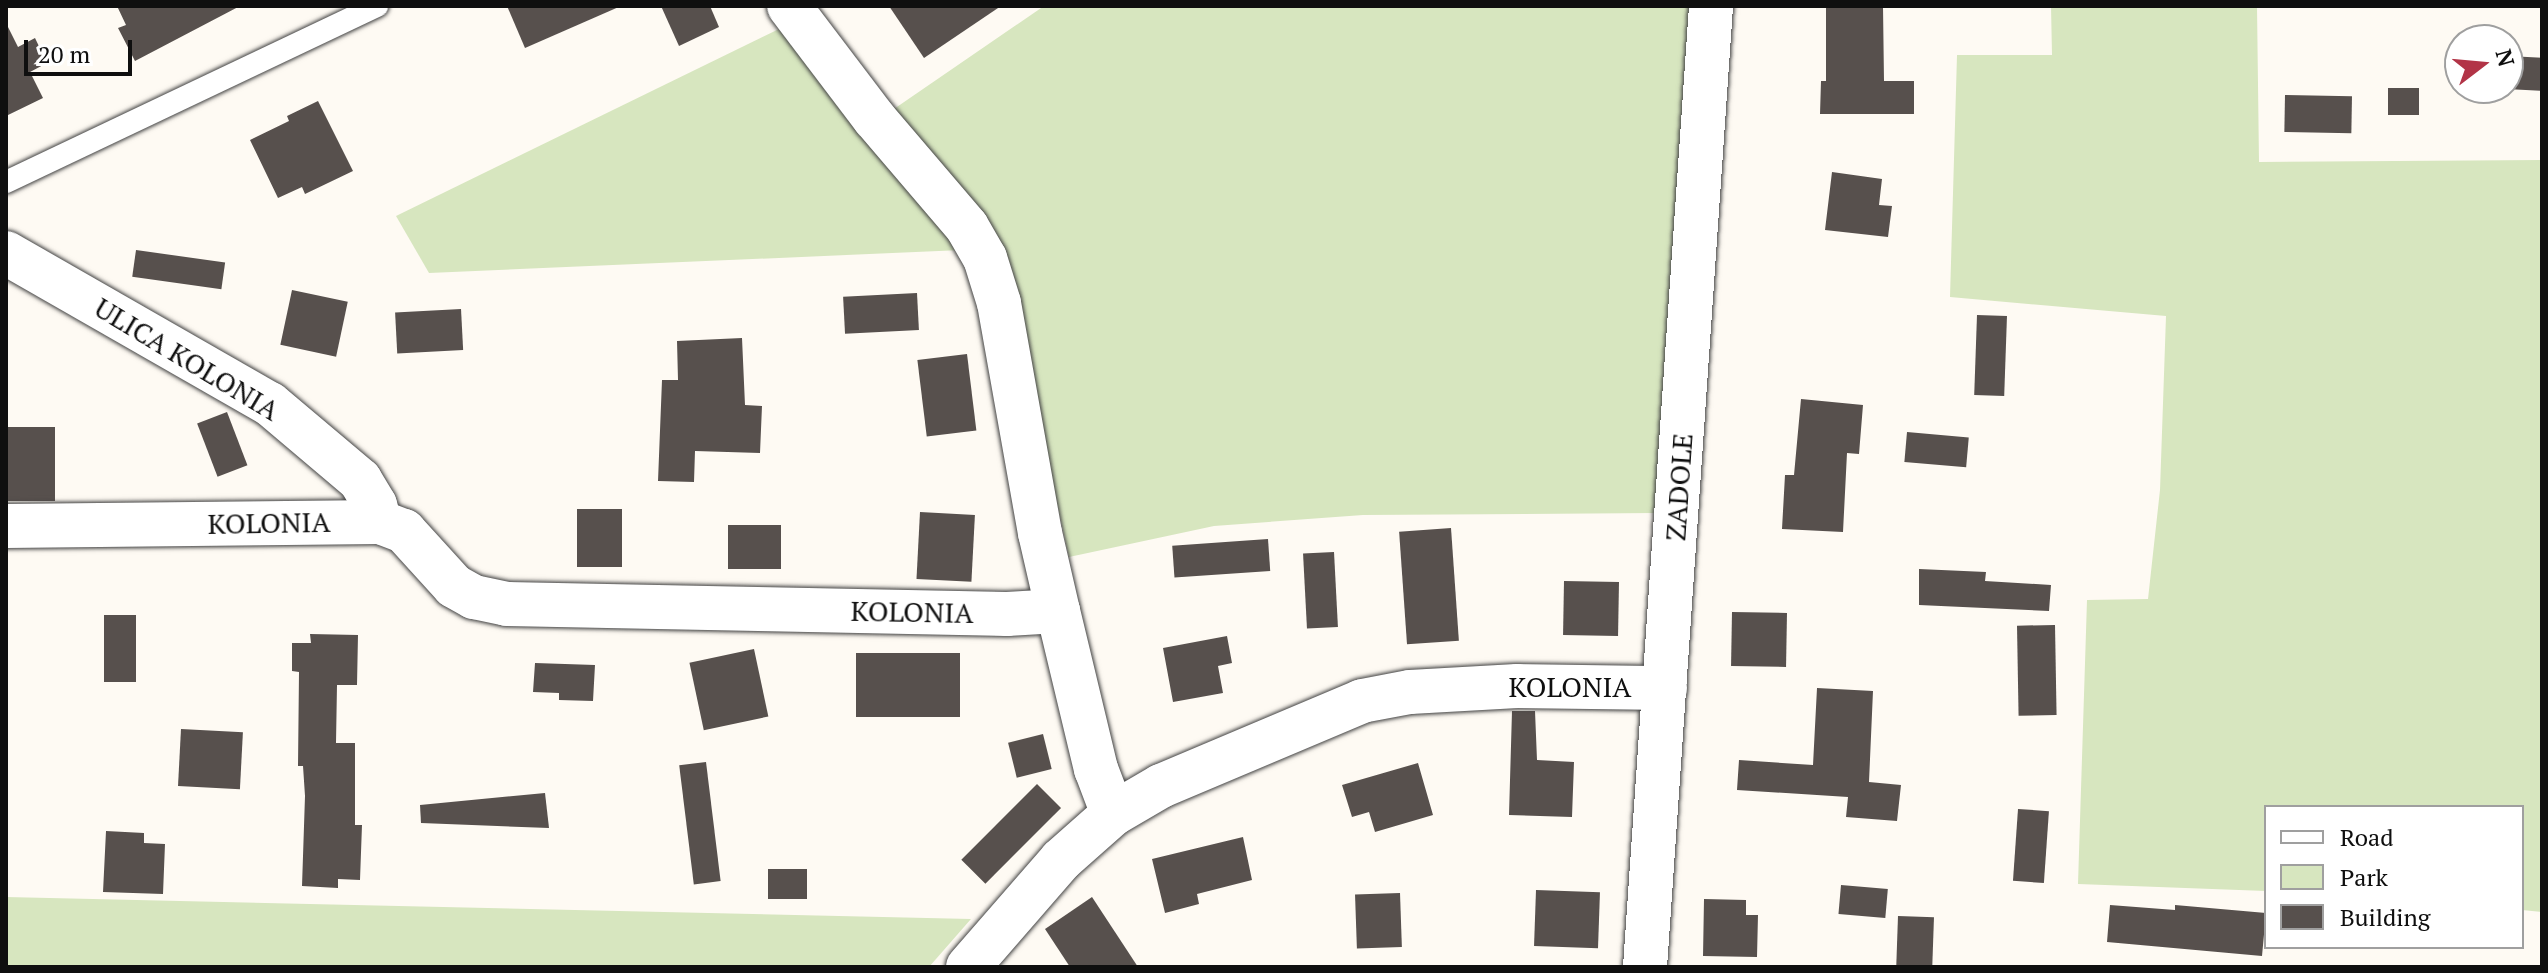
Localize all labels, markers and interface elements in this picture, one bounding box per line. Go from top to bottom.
scale bar [28,24,136,74]
north arrow [2444,24,2524,104]
text: 20 m [38,38,90,70]
text: N [2489,46,2522,70]
street label: ULICA KOLONIA [88,290,286,428]
street label: ZADOLE [1658,432,1700,542]
street label: KOLONIA [207,505,331,541]
street label: KOLONIA [850,594,974,630]
street label: KOLONIA [1509,670,1631,704]
legend [2264,805,2524,949]
text: Road [2340,821,2394,853]
text: Park [2340,861,2388,893]
text: Building [2340,901,2430,933]

